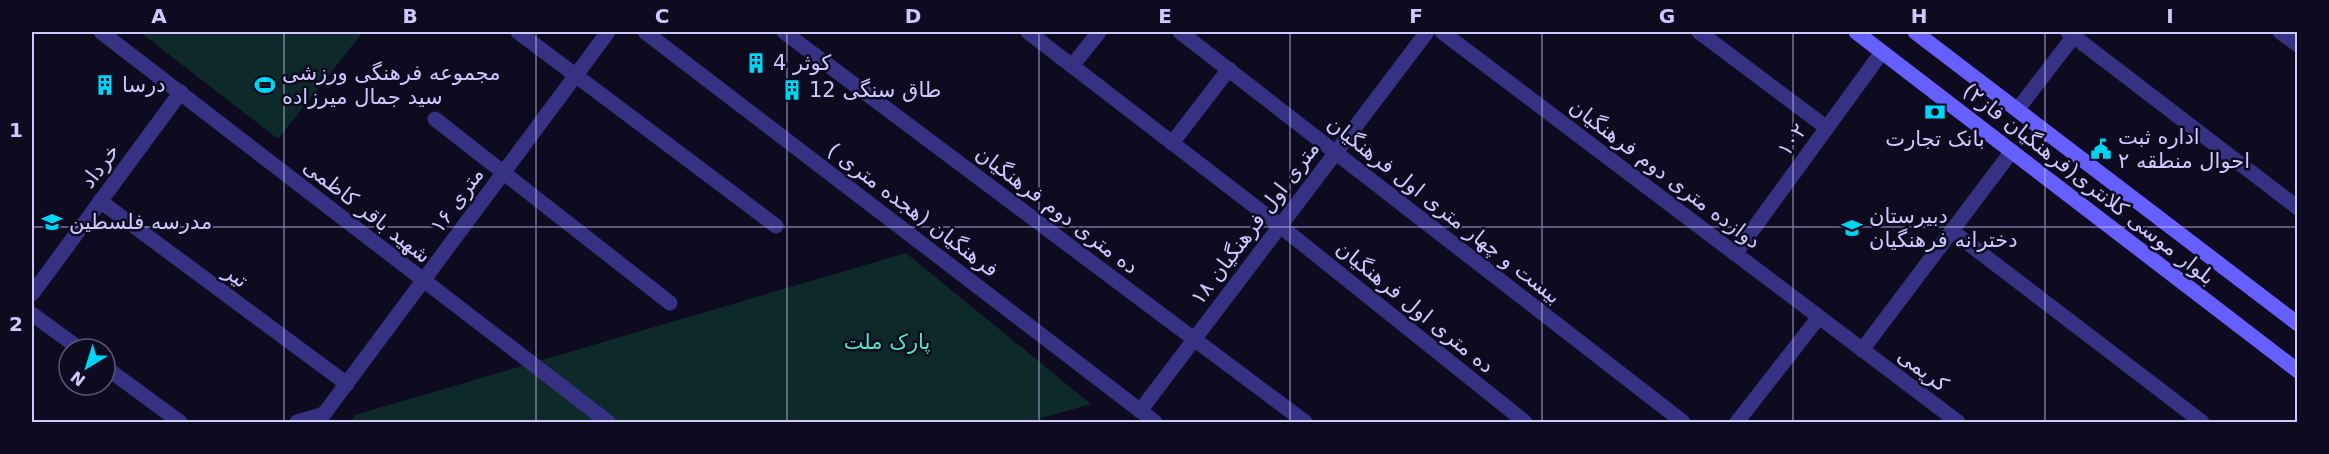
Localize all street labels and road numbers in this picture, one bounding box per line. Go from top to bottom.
street label: بلوار موسی کلانتری(فرهنگیان فاز۲) [1958,78,2220,290]
street label: دوازده متری دوم فرهنگیان [1565,94,1765,254]
street label: بیست و چهار متری اول فرهنگیان [1322,111,1566,309]
street label: ۱۰۲ [1772,119,1812,161]
street label: ۱۸ متری اول فرهنگیان [1186,137,1324,309]
street label: فرهنگیان (هجده متری ) [823,138,1003,282]
street label: خرداد [76,139,124,193]
street label: ده متری دوم فرهنگیان [971,141,1143,279]
street label: شهید باقر کاظمی [299,154,435,268]
street label: ۱۶ متری [425,163,489,237]
street label: ده متری اول فرهنگیان [1331,236,1499,378]
street label: تیر [219,259,253,293]
street label: کریمی [1893,343,1953,397]

